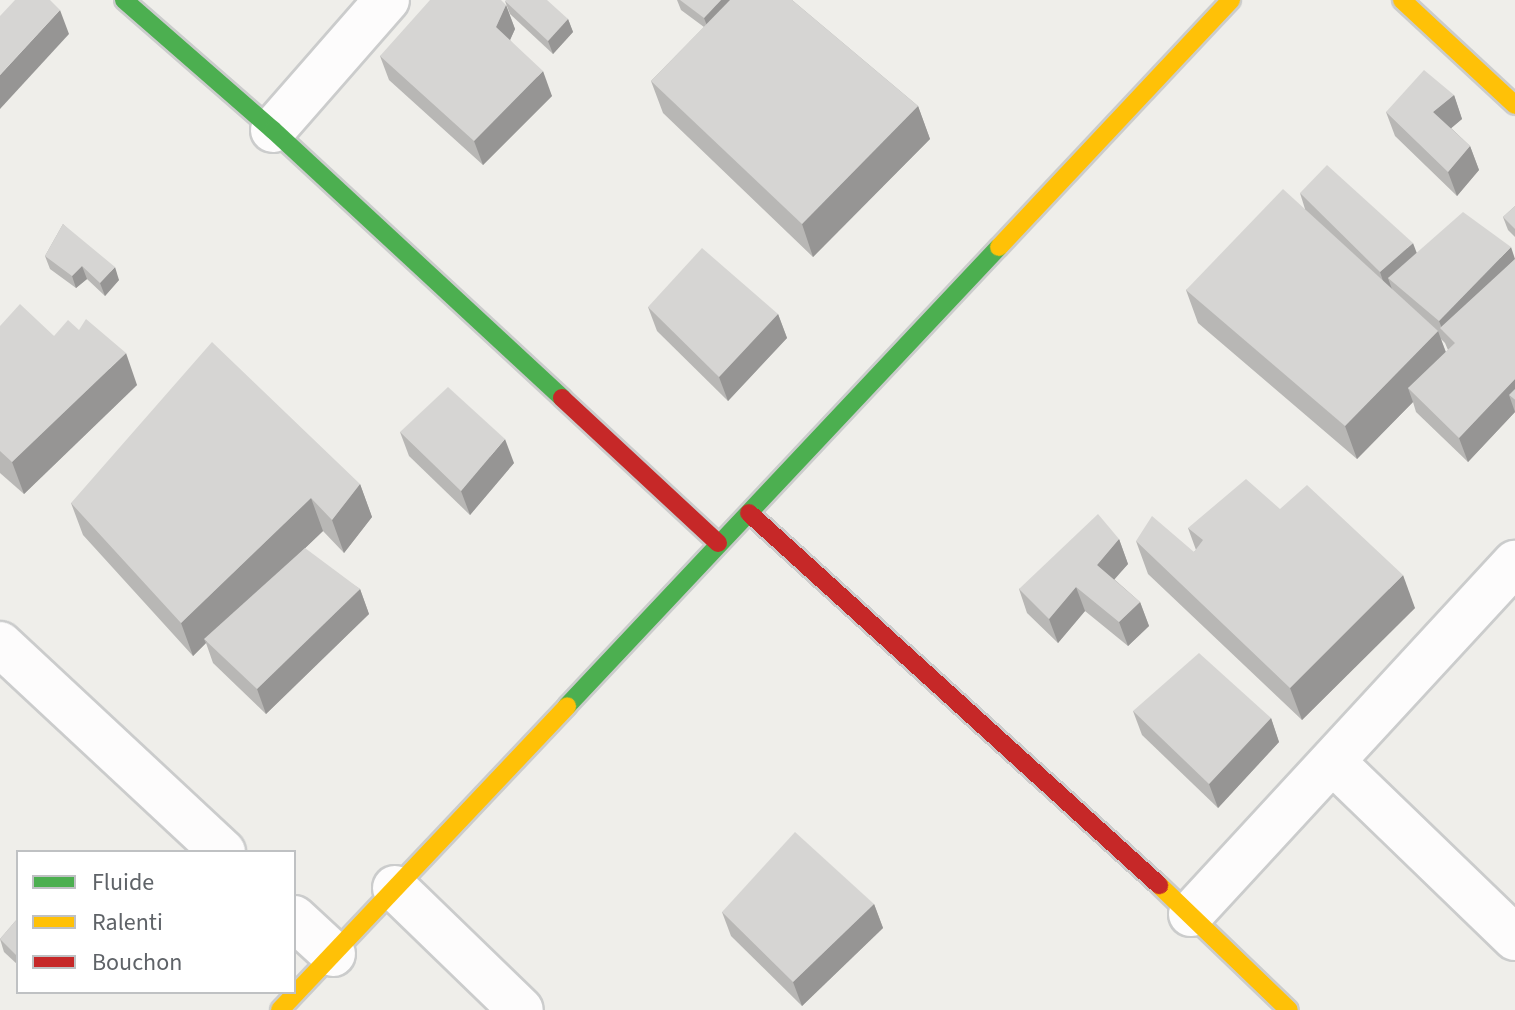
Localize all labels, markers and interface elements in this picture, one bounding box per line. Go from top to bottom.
legend [16,850,296,994]
text: Fluide [92,865,154,900]
text: Ralenti [92,905,163,940]
text: Bouchon [92,945,182,980]

